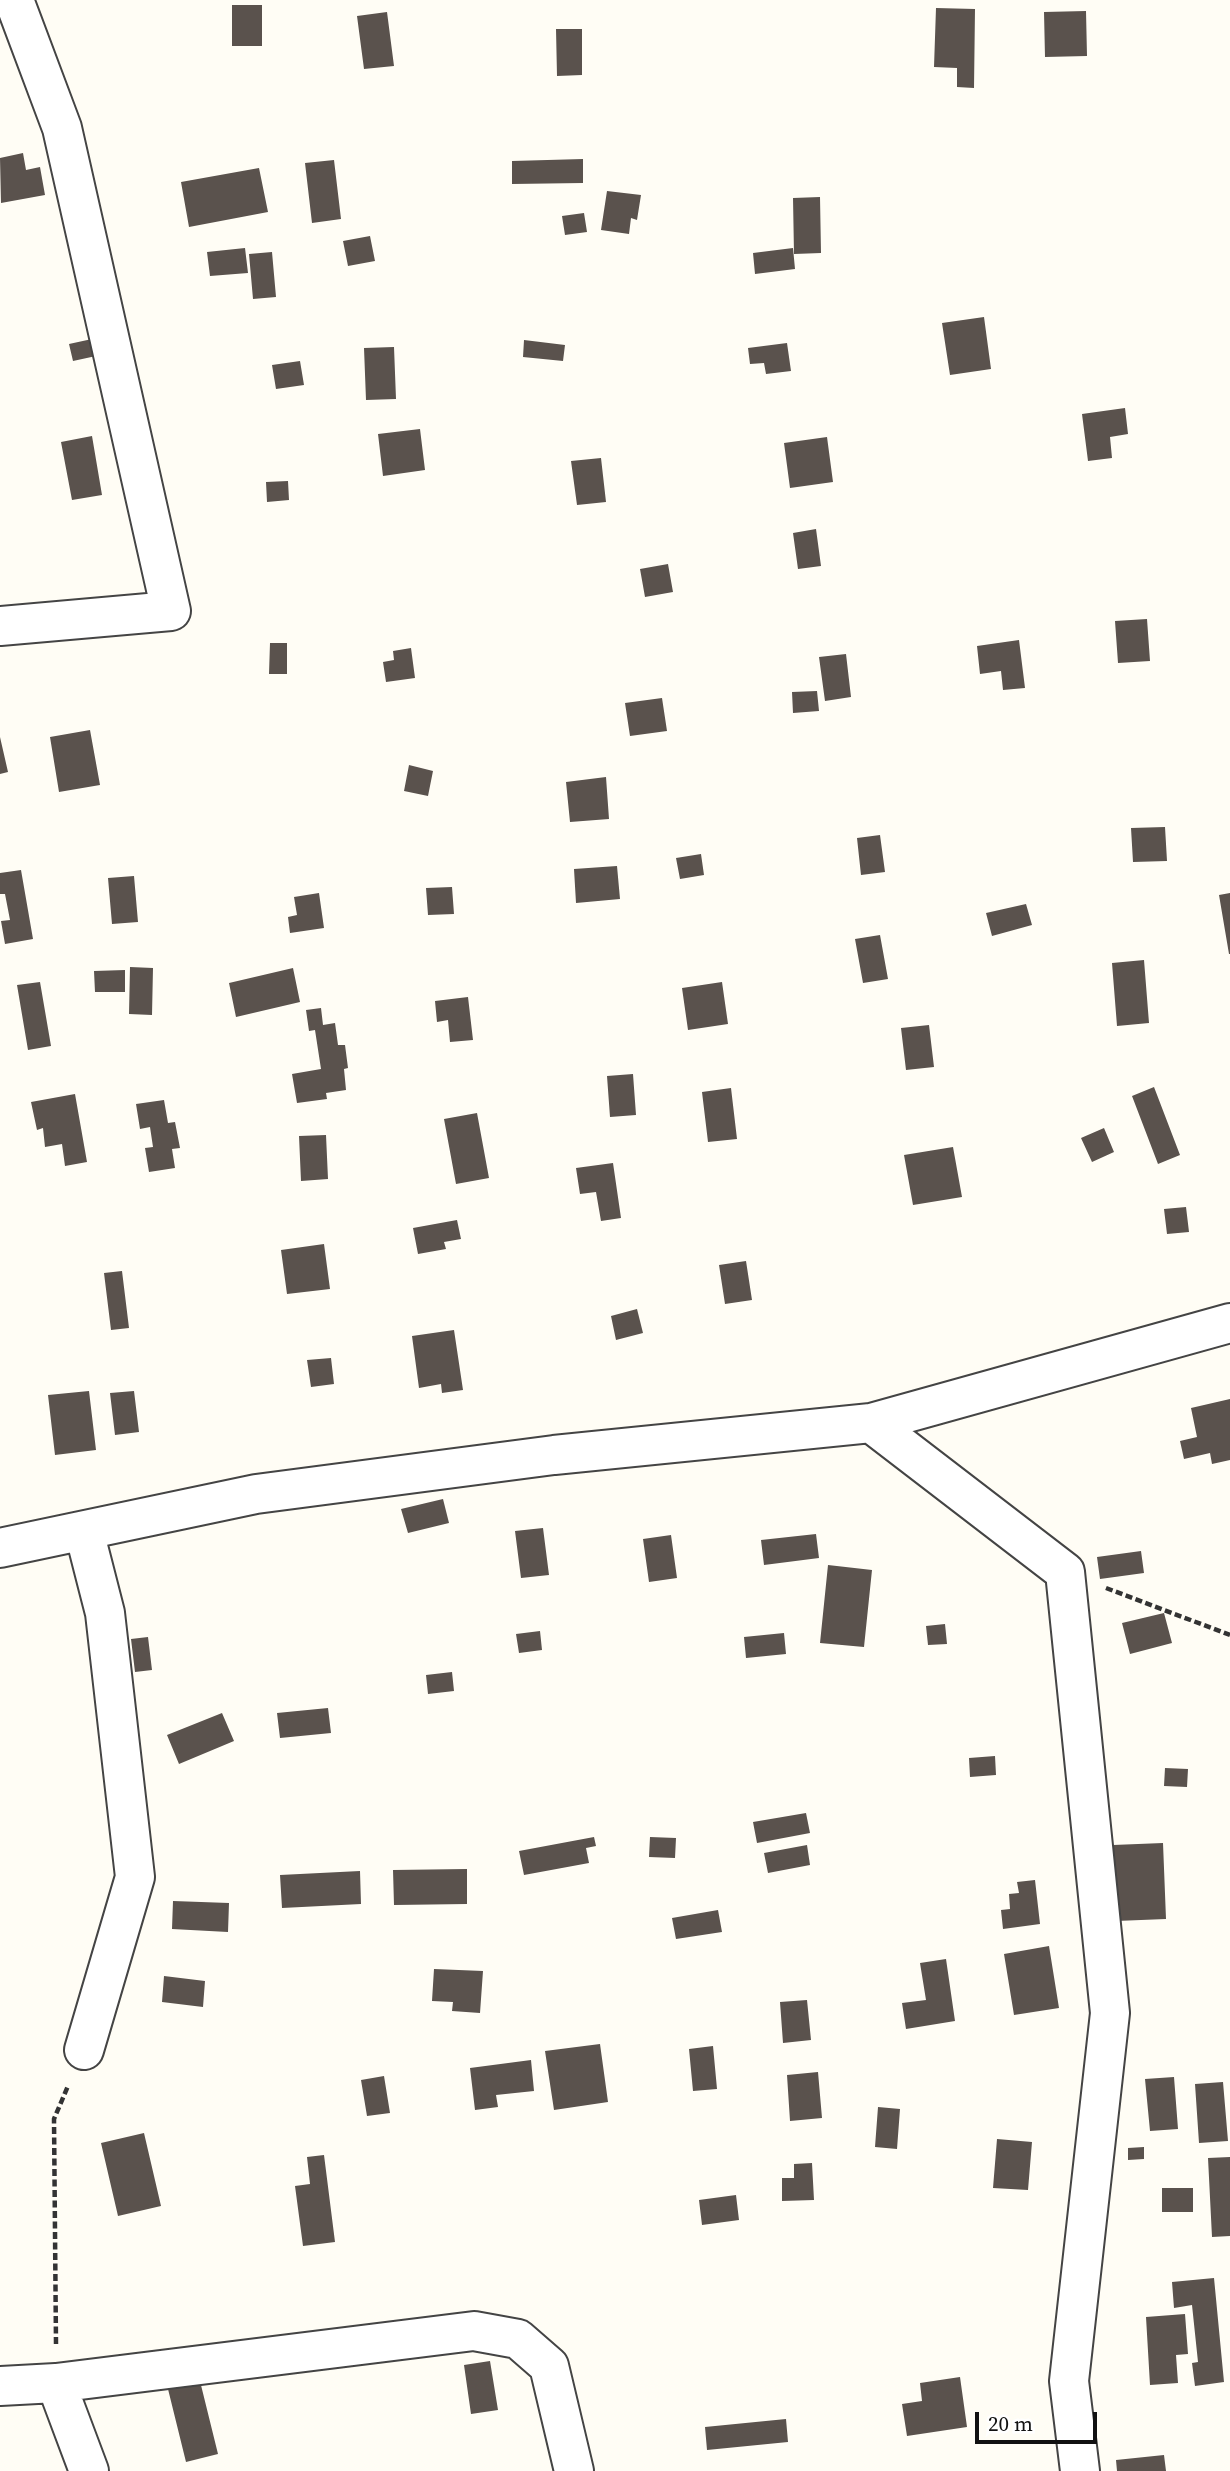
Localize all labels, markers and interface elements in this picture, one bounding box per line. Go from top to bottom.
scale bar [978,2398,1100,2442]
text: 20 m [988,2409,1033,2438]

